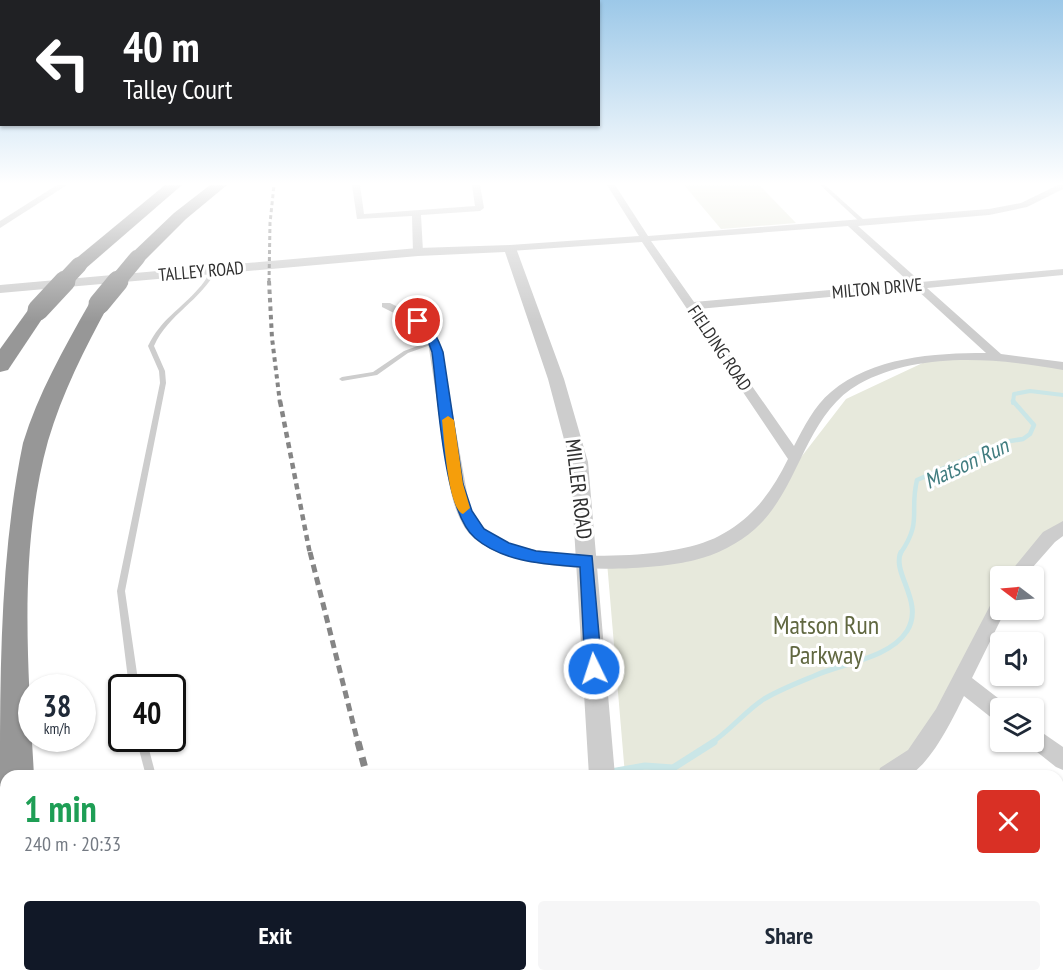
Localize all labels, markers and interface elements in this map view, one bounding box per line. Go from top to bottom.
text: 40 m [123,19,200,74]
icon: left [24,24,102,102]
text: Talley Court [123,72,232,106]
street label: TALLEY ROAD [157,256,245,286]
street label: MILTON DRIVE [831,273,923,303]
pin [392,295,443,346]
street label: FIELDING ROAD [683,301,757,395]
icon: arrive [401,304,434,337]
water label: Matson Run [919,431,1014,495]
street label: MILLER ROAD [559,437,599,541]
north arrow [990,566,1044,620]
map controls [990,566,1044,752]
park label: Matson Run Parkway [773,608,879,671]
button: sound [990,632,1044,686]
position arrow [562,637,626,701]
speed limit sign: 40 [108,674,186,752]
text: 38 [43,686,71,725]
button: layers [990,698,1044,752]
text: km/h [44,719,70,738]
text: 1 min [24,785,97,832]
button: close [977,790,1040,853]
text: 240 m · 20:33 [24,831,121,857]
button: Exit [24,901,526,970]
button: Share [538,901,1040,970]

